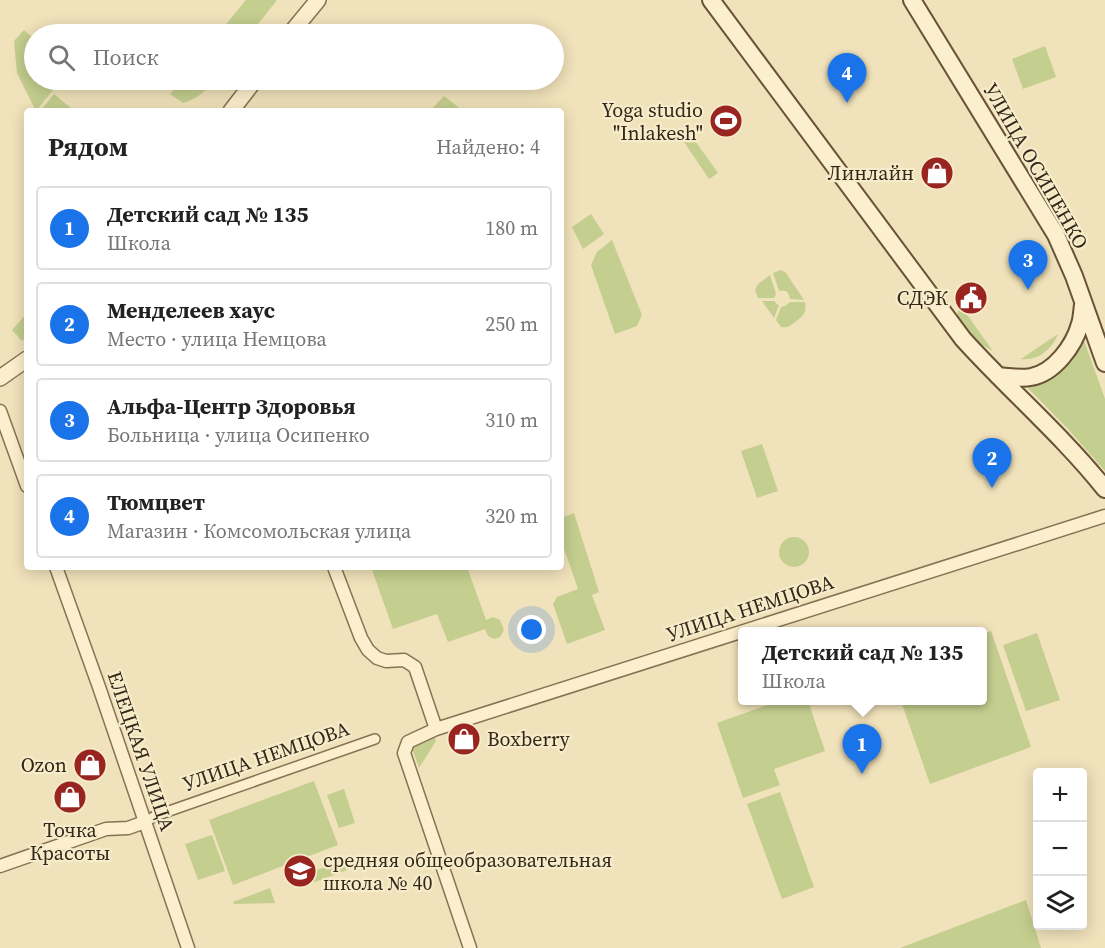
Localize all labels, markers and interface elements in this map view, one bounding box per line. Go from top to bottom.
search box [24,24,564,90]
icon: search [45,41,78,74]
text: Поиск [93,42,159,72]
pin: 4 [828,54,866,103]
street label: УЛИЦА ОСИПЕНКО [977,78,1095,254]
place label: Yoga studio "Inlakesh" [601,96,703,147]
sports icon: Yoga studio "Inlakesh" [708,103,744,139]
text: Рядом [48,129,128,165]
text: Найдено: 4 [436,133,540,161]
shop icon: Линлайн [919,155,955,191]
place label: Линлайн [828,159,914,187]
text: Детский сад № 135 [107,199,308,229]
text: 1 [64,214,75,242]
text: 180 m [485,214,538,242]
text: Школа [107,229,171,257]
pin: 3 [1008,240,1048,290]
public building icon: СДЭК [953,280,989,316]
place label: СДЭК [897,284,949,312]
text: Менделеев хаус [107,295,275,325]
text: 2 [64,310,75,338]
text: 250 m [485,310,538,338]
text: Место · улица Немцова [107,325,327,353]
text: Альфа-Центр Здоровья [107,391,356,421]
text: 3 [64,406,75,434]
text: 310 m [485,406,538,434]
text: Больница · улица Осипенко [107,421,370,449]
pin: 2 [972,438,1012,488]
text: Тюмцвет [107,487,205,517]
text: 4 [64,502,75,530]
text: 320 m [485,502,538,530]
text: Магазин · Комсомольская улица [107,517,411,545]
street label: УЛИЦА НЕМЦОВА [663,567,838,648]
your location [517,615,546,644]
popup [738,627,987,705]
text: Детский сад № 135 [762,637,963,667]
street label: ЕЛЕЦКАЯ УЛИЦА [101,667,182,835]
text: Школа [762,667,826,695]
street label: УЛИЦА НЕМЦОВА [179,714,354,798]
shop icon: Boxberry [446,721,482,757]
pin: 1 [842,724,882,774]
place label: Boxberry [487,725,571,753]
shop icon: Ozon [72,747,108,783]
place label: Ozon [21,751,67,779]
map controls [1033,768,1087,930]
button: + [1033,768,1087,822]
shop icon: Точка Красоты [52,779,88,815]
place label: Точка Красоты [30,816,110,867]
button: − [1033,822,1087,876]
place label: средняя общеобразовательная школа № 40 [323,846,612,897]
school or university icon: средняя общеобразовательная школа № 40 [282,853,318,889]
button: layers [1033,876,1087,930]

